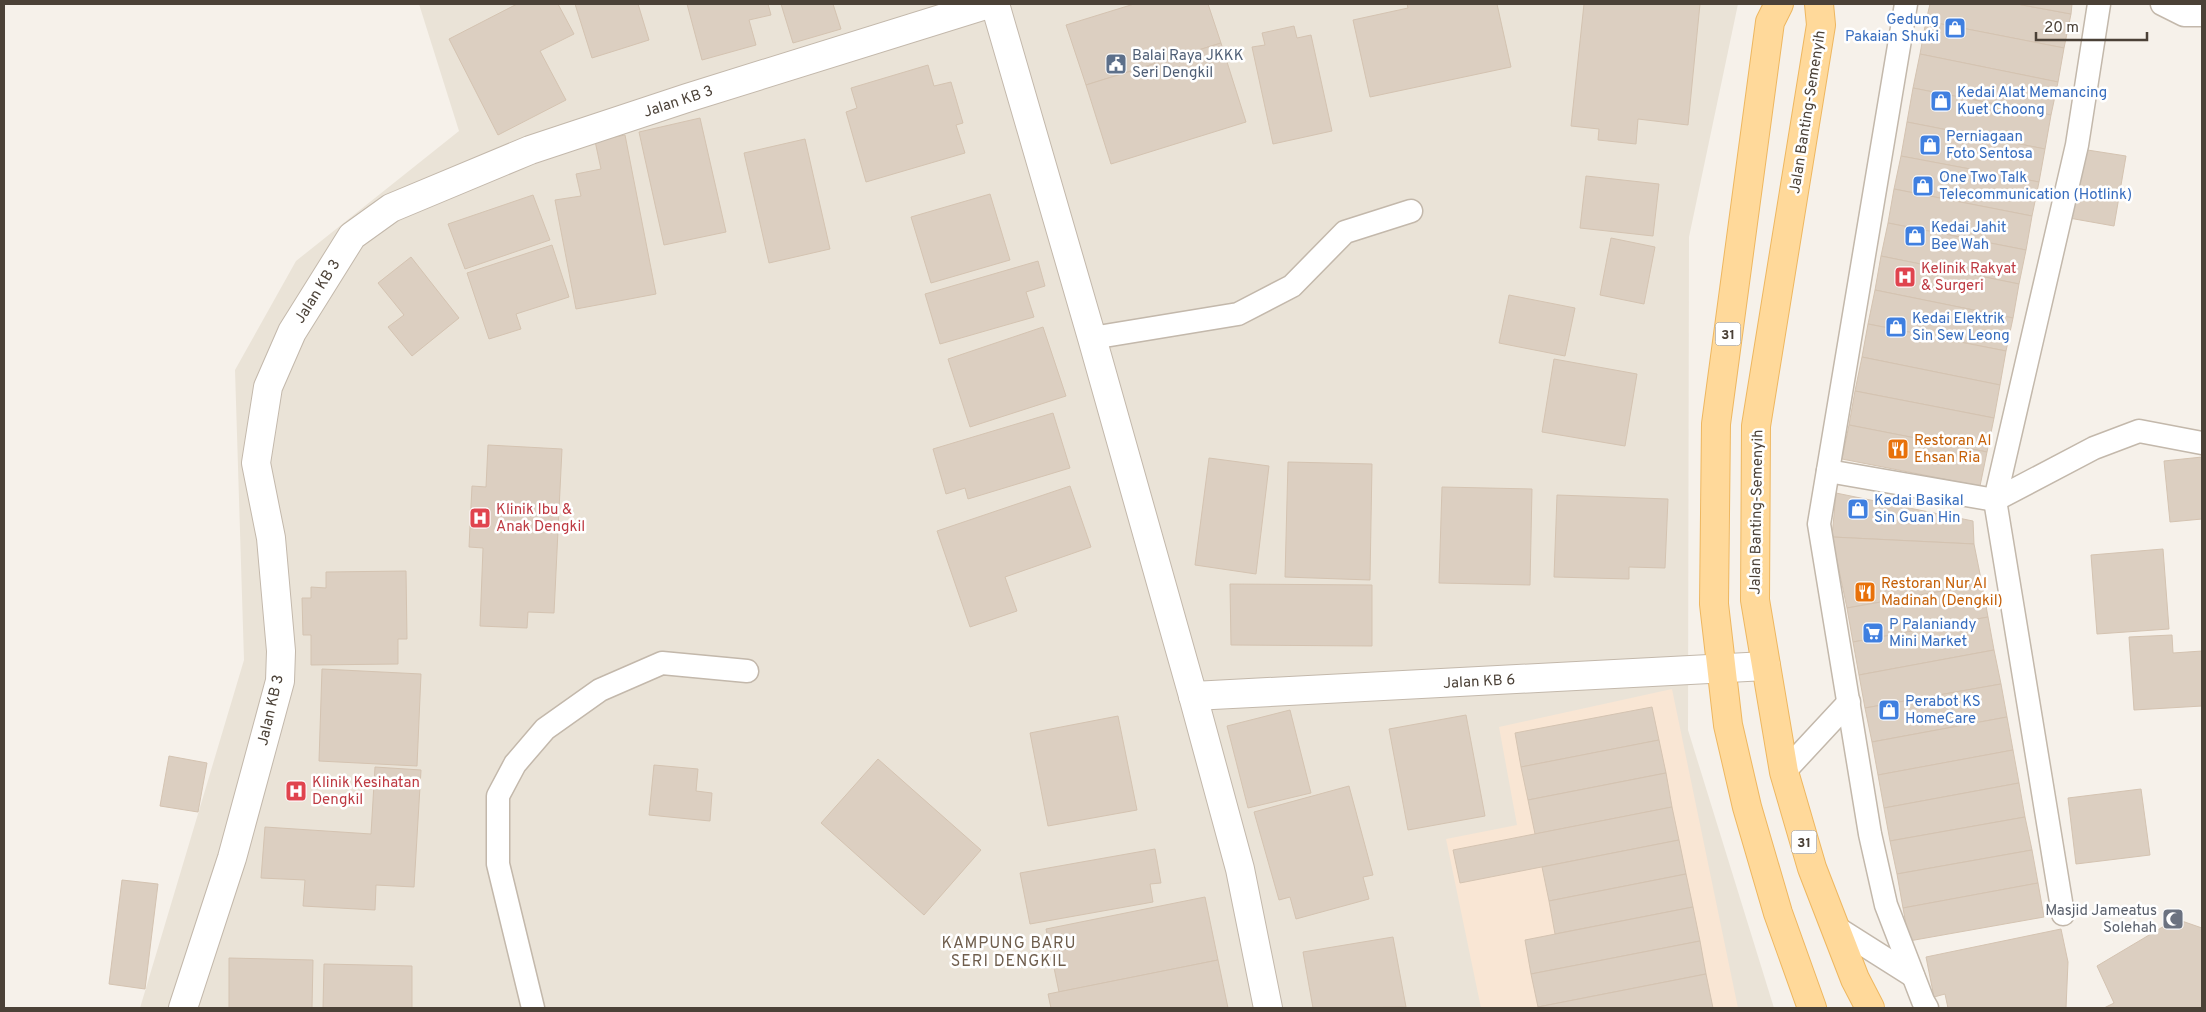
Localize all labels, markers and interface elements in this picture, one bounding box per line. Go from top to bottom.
scale bar [2036,10,2147,42]
place label: Gedung Pakaian Shuki [1845,11,1939,47]
shop icon: Gedung Pakaian Shuki [1943,16,1967,40]
text: 20 m [2044,19,2079,38]
street label: Jalan Banting-Semenyih [1786,29,1831,195]
place label: Balai Raya JKKK Seri Dengkil [1132,47,1244,83]
public building icon: Balai Raya JKKK Seri Dengkil [1104,52,1128,76]
street label: Jalan KB 3 [641,82,716,123]
place label: Kedai Alat Memancing Kuet Choong [1957,84,2107,120]
shop icon: Kedai Alat Memancing Kuet Choong [1929,89,1953,113]
place label: Perniagaan Foto Sentosa [1946,128,2033,164]
shop icon: Perniagaan Foto Sentosa [1918,133,1942,157]
place label: One Two Talk Telecommunication (Hotlink) [1939,169,2132,205]
shop icon: One Two Talk Telecommunication (Hotlink) [1911,174,1935,198]
place label: Kedai Jahit Bee Wah [1931,219,2007,255]
shop icon: Kedai Jahit Bee Wah [1903,224,1927,248]
street label: Jalan KB 3 [291,256,345,328]
place label: Kelinik Rakyat & Surgeri [1921,260,2017,296]
hospital icon: Kelinik Rakyat & Surgeri [1893,265,1917,289]
place label: Kedai Elektrik Sin Sew Leong [1912,310,2010,346]
shop icon: Kedai Elektrik Sin Sew Leong [1884,315,1908,339]
road number: 31 [1716,322,1740,346]
street label: Jalan Banting-Semenyih [1747,429,1768,595]
place label: Restoran Al Ehsan Ria [1914,432,1991,468]
restaurant icon: Restoran Al Ehsan Ria [1886,437,1910,461]
place label: Kedai Basikal Sin Guan Hin [1874,492,1964,528]
shop icon: Kedai Basikal Sin Guan Hin [1846,497,1870,521]
place label: Klinik Ibu & Anak Dengkil [496,501,585,537]
hospital icon: Klinik Ibu & Anak Dengkil [468,506,492,530]
place label: Restoran Nur Al Madinah (Dengkil) [1881,575,2003,611]
restaurant icon: Restoran Nur Al Madinah (Dengkil) [1853,580,1877,604]
place label: P Palaniandy Mini Market [1889,616,1976,652]
supermarket icon: P Palaniandy Mini Market [1861,621,1885,645]
street label: Jalan KB 6 [1442,671,1516,694]
street label: Jalan KB 3 [254,673,289,748]
place label: Perabot KS HomeCare [1905,693,1981,729]
shop icon: Perabot KS HomeCare [1877,698,1901,722]
place label: Klinik Kesihatan Dengkil [312,774,420,810]
hospital icon: Klinik Kesihatan Dengkil [284,779,308,803]
road number: 31 [1792,830,1816,854]
place label: Masjid Jameatus Solehah [2045,902,2157,938]
mosque icon: Masjid Jameatus Solehah [2161,907,2185,931]
district label: KAMPUNG BARU SERI DENGKIL [942,934,1076,972]

